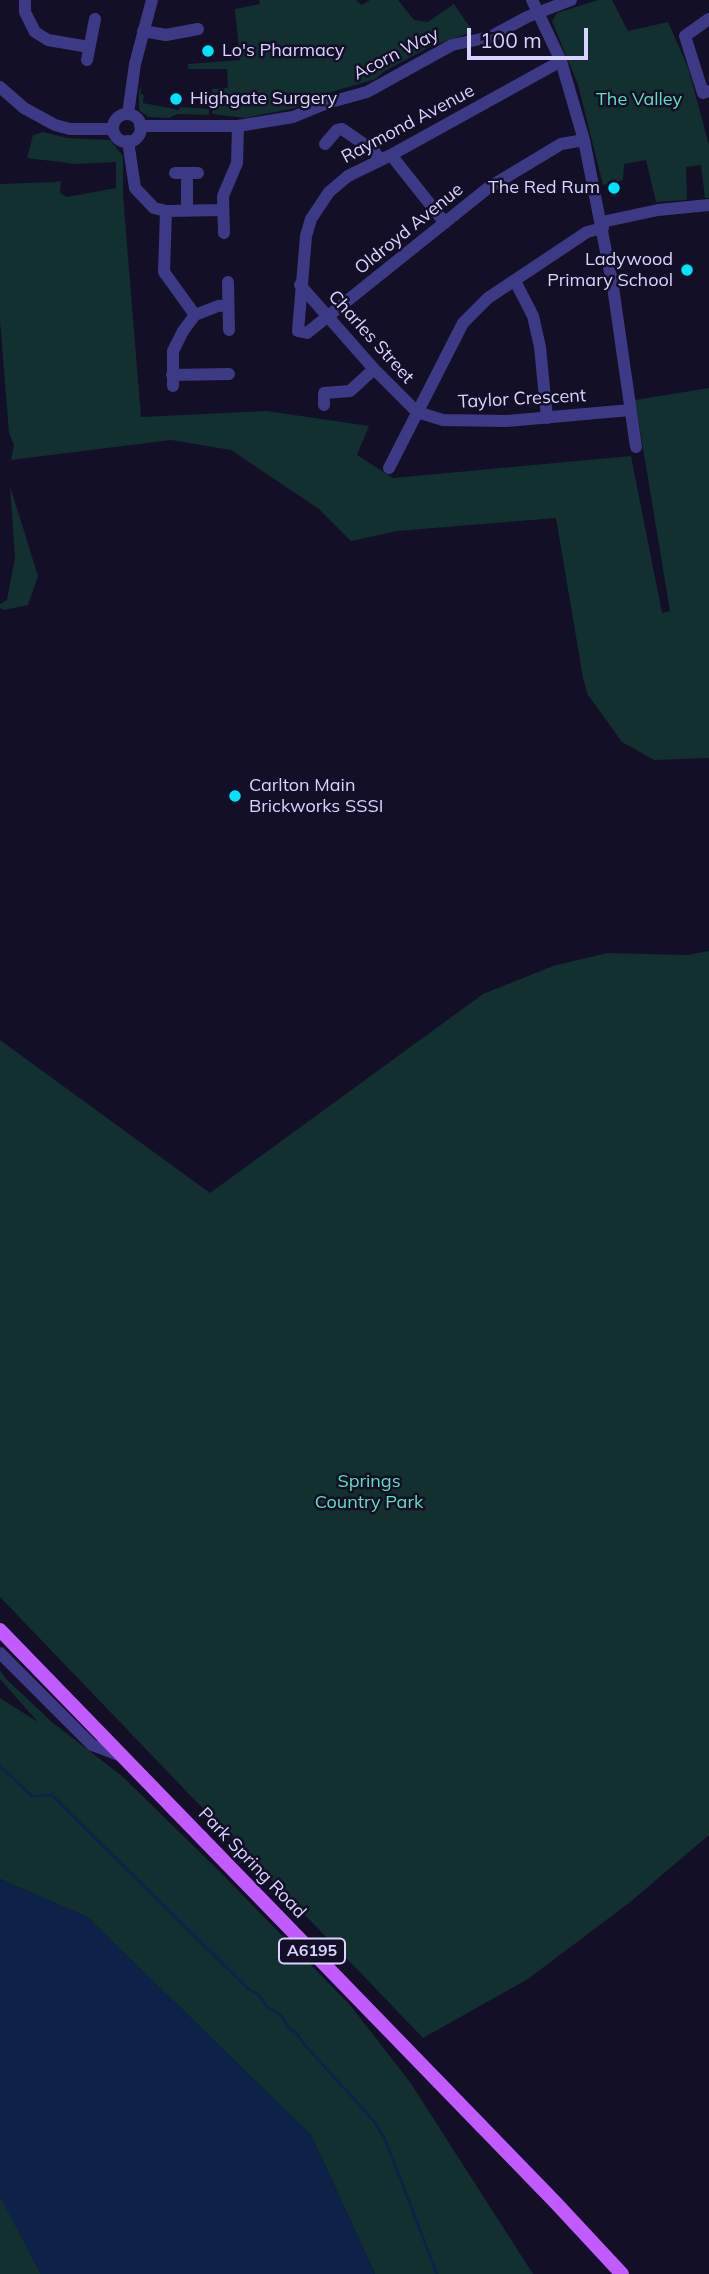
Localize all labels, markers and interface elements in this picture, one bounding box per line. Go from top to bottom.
scale bar [471,14,592,58]
street label: Acorn Way [350,23,442,85]
text: 100 m [480,27,542,53]
place label: Lo's Pharmacy [222,40,344,62]
marker: Lo's Pharmacy [200,43,216,59]
street label: Raymond Avenue [338,80,478,168]
place label: Highgate Surgery [190,88,337,110]
park label: The Valley [596,89,682,111]
marker: Highgate Surgery [168,91,184,107]
place label: The Red Rum [488,177,600,199]
street label: Oldroyd Avenue [350,179,468,279]
marker: The Red Rum [606,180,622,196]
place label: Ladywood Primary School [547,249,673,292]
marker: Ladywood Primary School [679,262,695,278]
street label: Charles Street [324,286,418,388]
street label: Taylor Crescent [457,385,587,413]
place label: Carlton Main Brickworks SSSI [249,775,383,818]
marker: Carlton Main Brickworks SSSI [227,788,243,804]
park label: Springs Country Park [315,1471,423,1514]
street label: Park Spring Road [194,1803,310,1923]
road number: A6195 [279,1938,345,1964]

